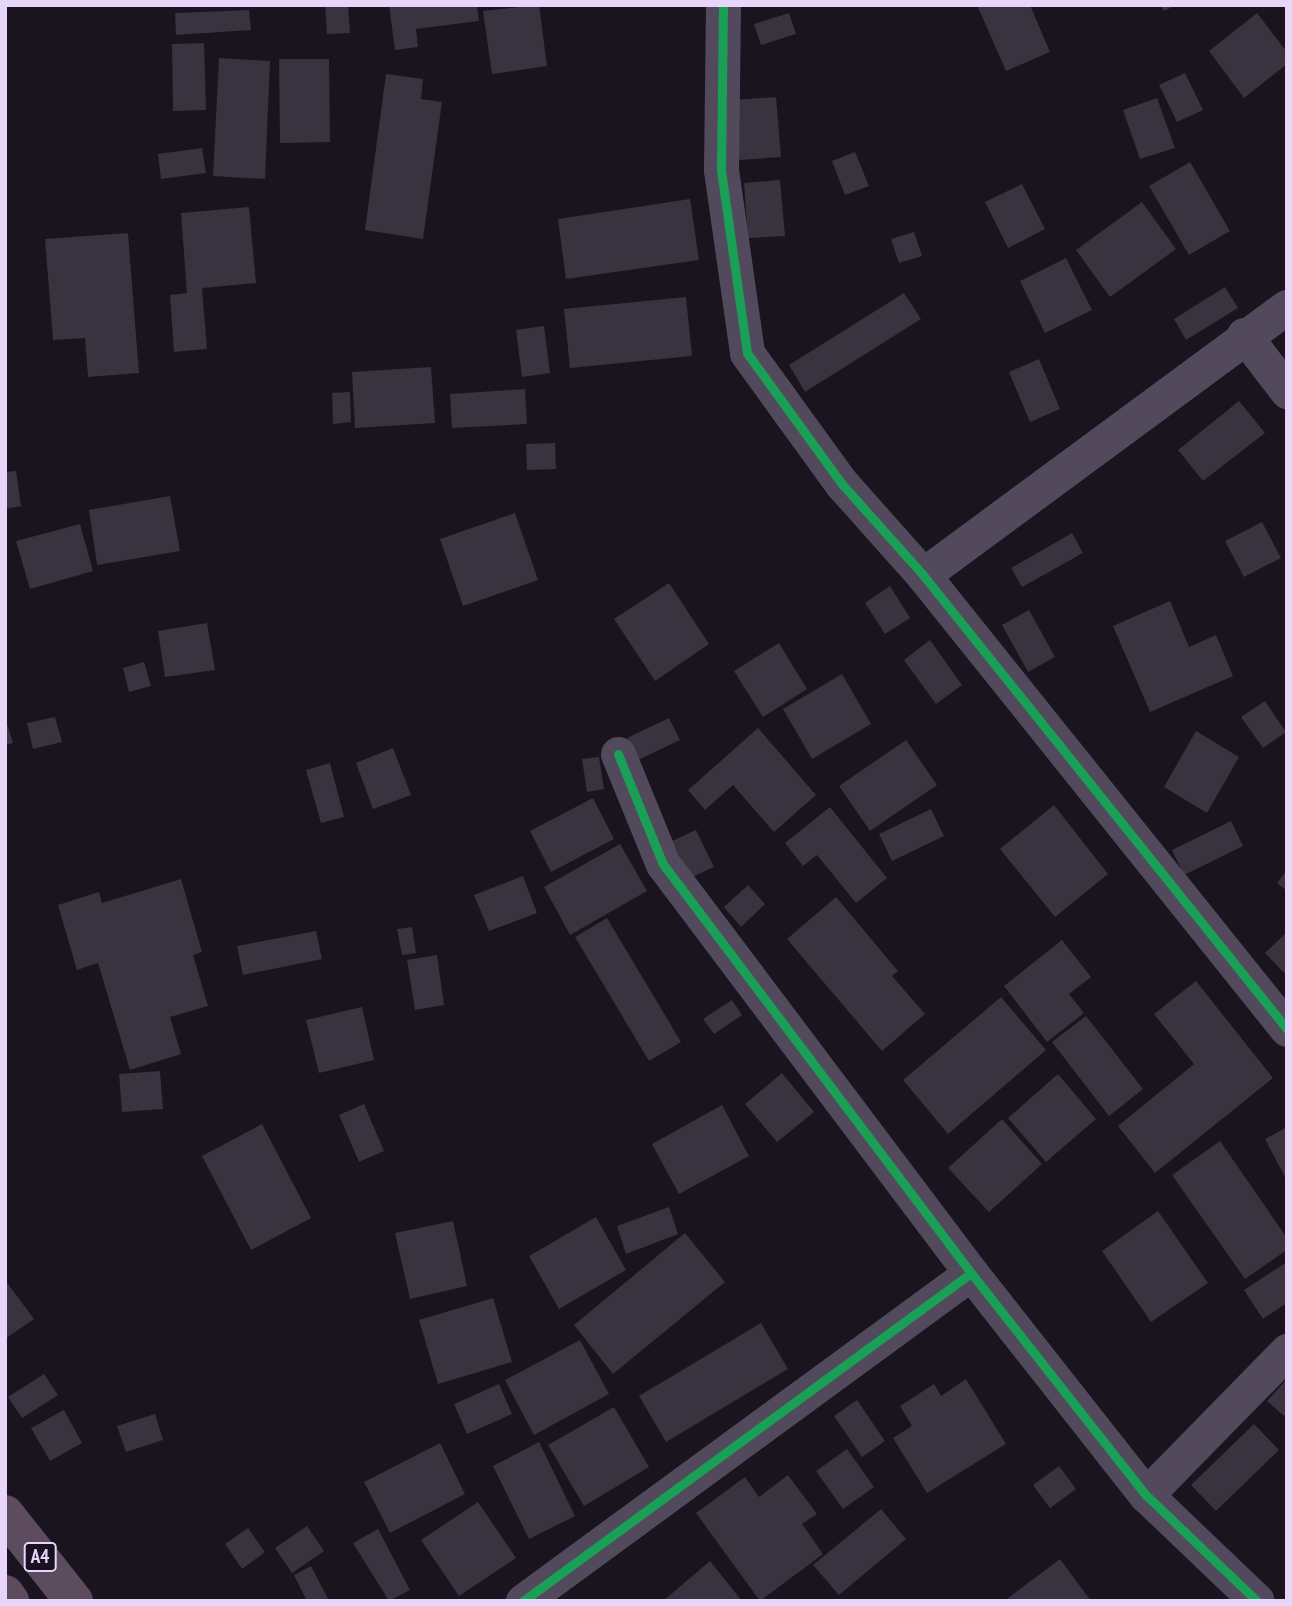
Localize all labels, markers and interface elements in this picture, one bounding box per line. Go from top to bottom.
road number: A4 [22,1541,58,1572]

